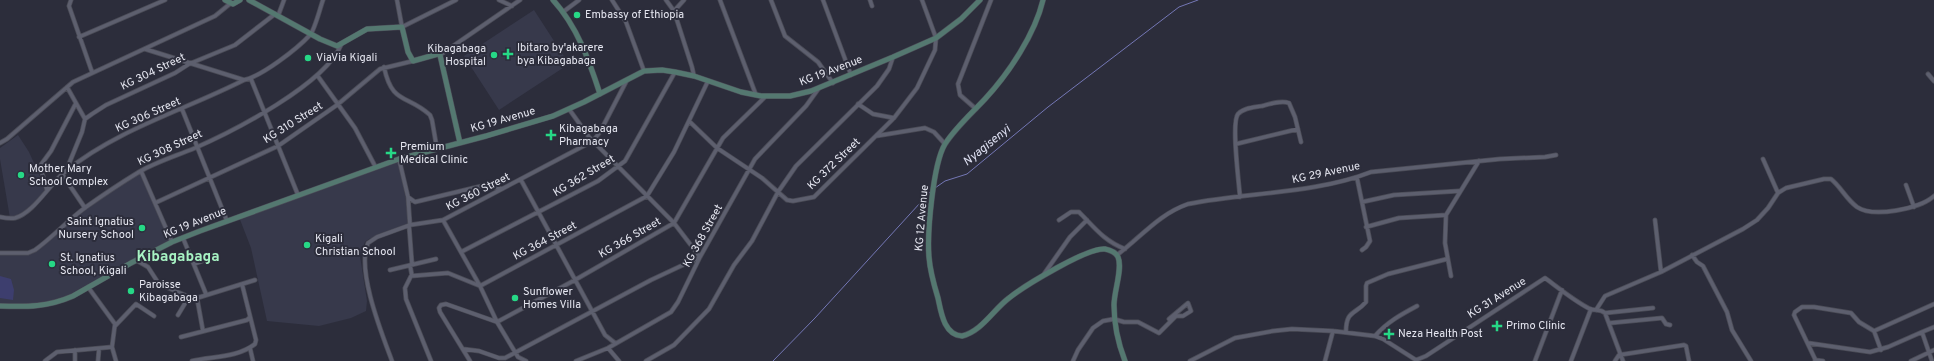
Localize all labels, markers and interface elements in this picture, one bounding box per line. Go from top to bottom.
place label: Embassy of Ethiopia [585,8,684,22]
marker: Embassy of Ethiopia [572,10,582,20]
place label: Ibitaro by'akarere bya Kibagabaga [517,41,603,68]
place label: Kibagabaga Hospital [427,42,486,69]
marker: Ibitaro by'akarere bya Kibagabaga [502,48,514,60]
street label: KG 304 Street [118,50,188,94]
marker: Kibagabaga Hospital [489,50,499,60]
place label: ViaVia Kigali [316,51,377,65]
marker: ViaVia Kigali [303,53,313,63]
street label: KG 19 Avenue [797,53,865,89]
street label: KG 306 Street [113,94,183,136]
street label: KG 310 Street [261,99,325,147]
street label: KG 19 Avenue [469,104,537,136]
water label: Nyagisenyi [960,121,1015,170]
place label: Kibagabaga Pharmacy [559,122,618,149]
street label: KG 308 Street [135,127,205,169]
marker: Kibagabaga Pharmacy [546,130,556,140]
street label: KG 372 Street [804,135,864,193]
place label: Premium Medical Clinic [400,140,468,167]
marker: Premium Medical Clinic [385,147,397,159]
street label: KG 362 Street [550,152,618,200]
street label: KG 29 Avenue [1291,159,1361,187]
place label: Mother Mary School Complex [29,162,109,189]
marker: Mother Mary School Complex [16,170,26,180]
street label: KG 360 Street [444,170,512,214]
street label: KG 12 Avenue [912,184,932,252]
street label: KG 368 Street [680,202,726,270]
street label: KG 19 Avenue [162,204,229,242]
place label: Saint Ignatius Nursery School [58,215,134,242]
street label: KG 366 Street [596,215,664,261]
street label: KG 364 Street [511,218,579,264]
marker: Saint Ignatius Nursery School [137,223,147,233]
place label: Kigali Christian School [315,232,396,259]
marker: Kigali Christian School [302,240,312,250]
district label: Kibagabaga [136,248,220,267]
place label: St. Ignatius School, Kigali [60,251,126,278]
marker: St. Ignatius School, Kigali [47,259,57,269]
street label: KG 31 Avenue [1465,274,1529,322]
place label: Paroisse Kibagabaga [139,278,198,305]
place label: Sunflower Homes Villa [523,285,581,312]
marker: Paroisse Kibagabaga [126,286,136,296]
marker: Sunflower Homes Villa [510,293,520,303]
place label: Primo Clinic [1506,319,1565,333]
marker: Primo Clinic [1491,320,1503,332]
place label: Neza Health Post [1398,327,1483,341]
marker: Neza Health Post [1383,328,1395,340]

